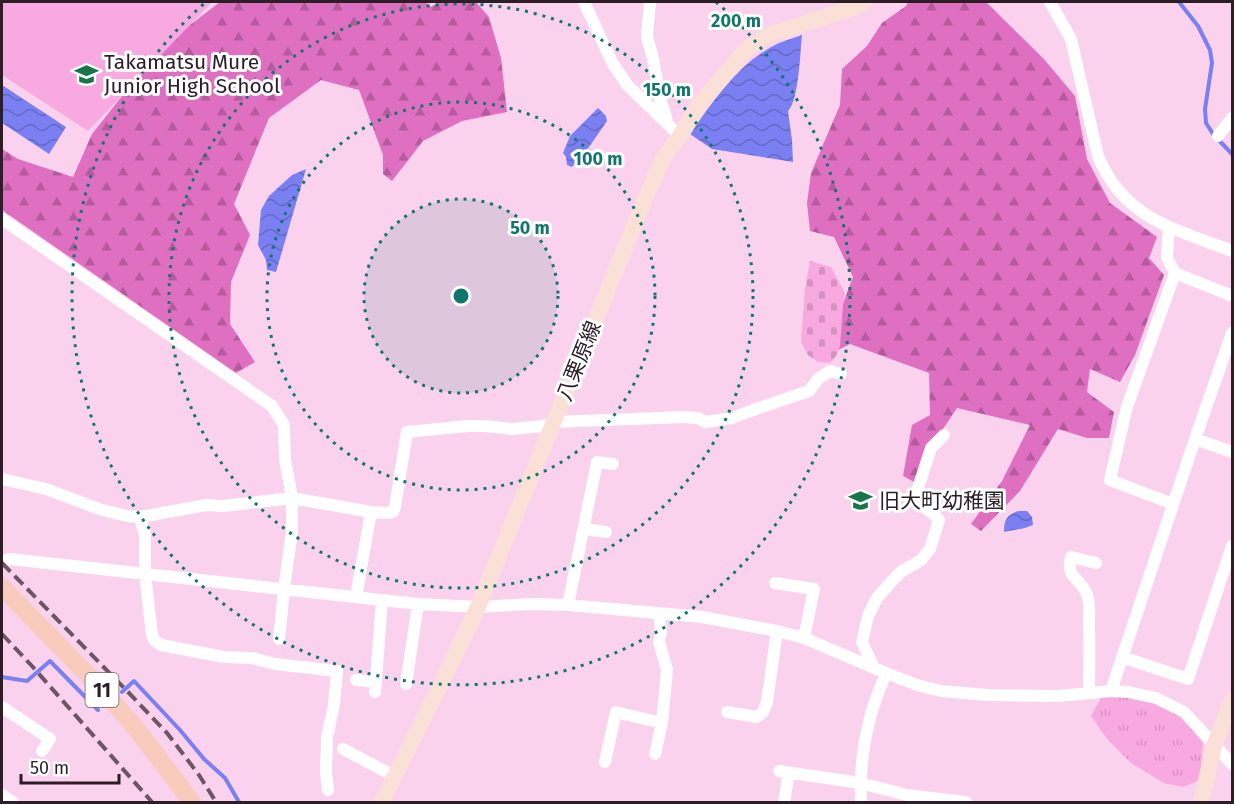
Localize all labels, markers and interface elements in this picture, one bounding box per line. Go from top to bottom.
text: 200 m [711,10,761,32]
place label: Takamatsu Mure Junior High School [104,49,280,99]
school or university icon: Takamatsu Mure Junior High School [73,61,99,87]
text: 150 m [643,79,691,101]
text: 100 m [574,148,622,170]
text: 50 m [510,217,550,239]
centre of rings [451,286,471,306]
street label: 八栗原線 [551,317,607,405]
school or university icon: 旧大町幼稚園 [848,488,874,514]
place label: 旧大町幼稚園 [879,488,1005,514]
road number: 11 [86,673,118,707]
scale bar [21,747,118,785]
text: 50 m [30,757,69,779]

